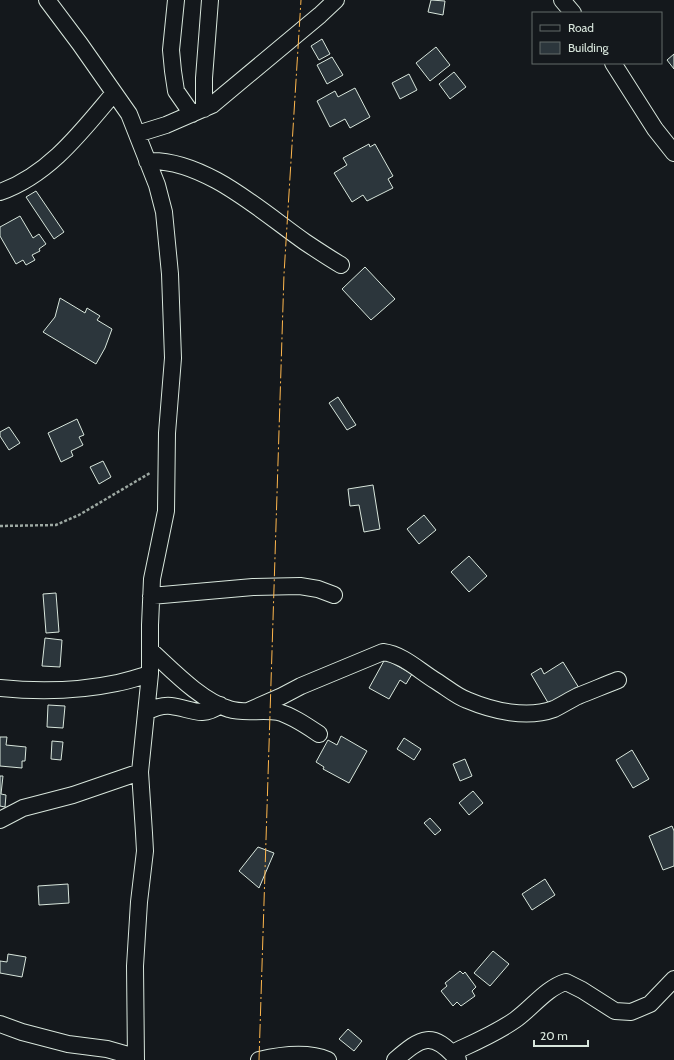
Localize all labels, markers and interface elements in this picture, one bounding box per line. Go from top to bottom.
legend [532,12,662,64]
text: Road [568,20,594,35]
text: Building [568,40,610,55]
scale bar [534,1022,588,1048]
text: 20 m [540,1028,568,1043]

